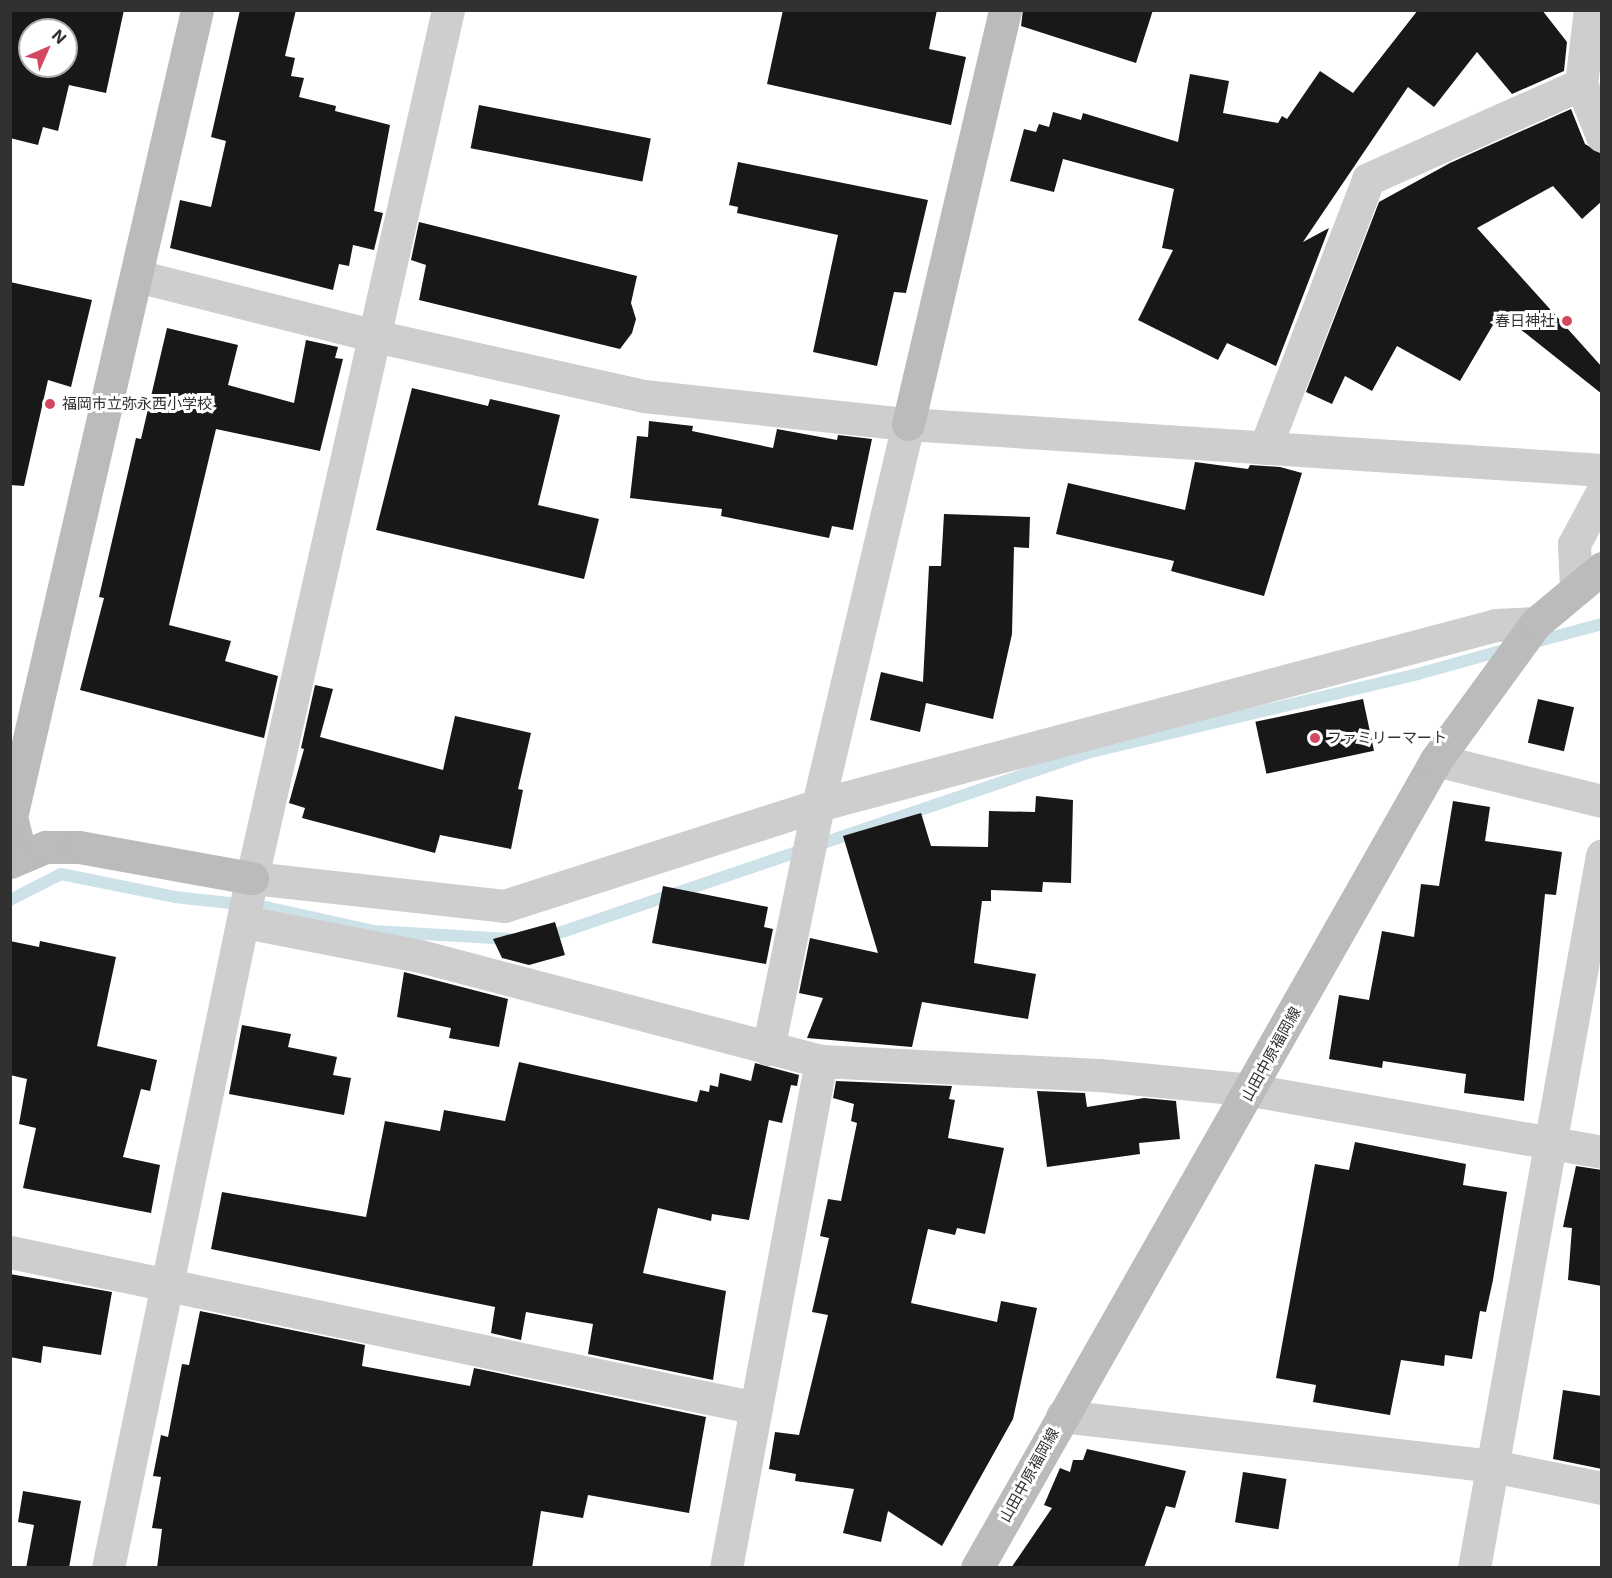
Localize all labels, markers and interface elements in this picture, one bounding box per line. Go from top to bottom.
north arrow [18,18,78,78]
text: N [48,25,71,48]
place label: 春日神社 [1495,312,1555,330]
marker: 春日神社 [1560,314,1574,328]
place label: 福岡市立弥永西小学校 [62,395,212,413]
marker: 福岡市立弥永西小学校 [43,397,57,411]
place label: ファミリーマート [1327,729,1447,747]
marker: ファミリーマート [1308,731,1322,745]
street label: 山田中原福岡線 [1238,1004,1304,1104]
street label: 山田中原福岡線 [996,1425,1062,1525]

